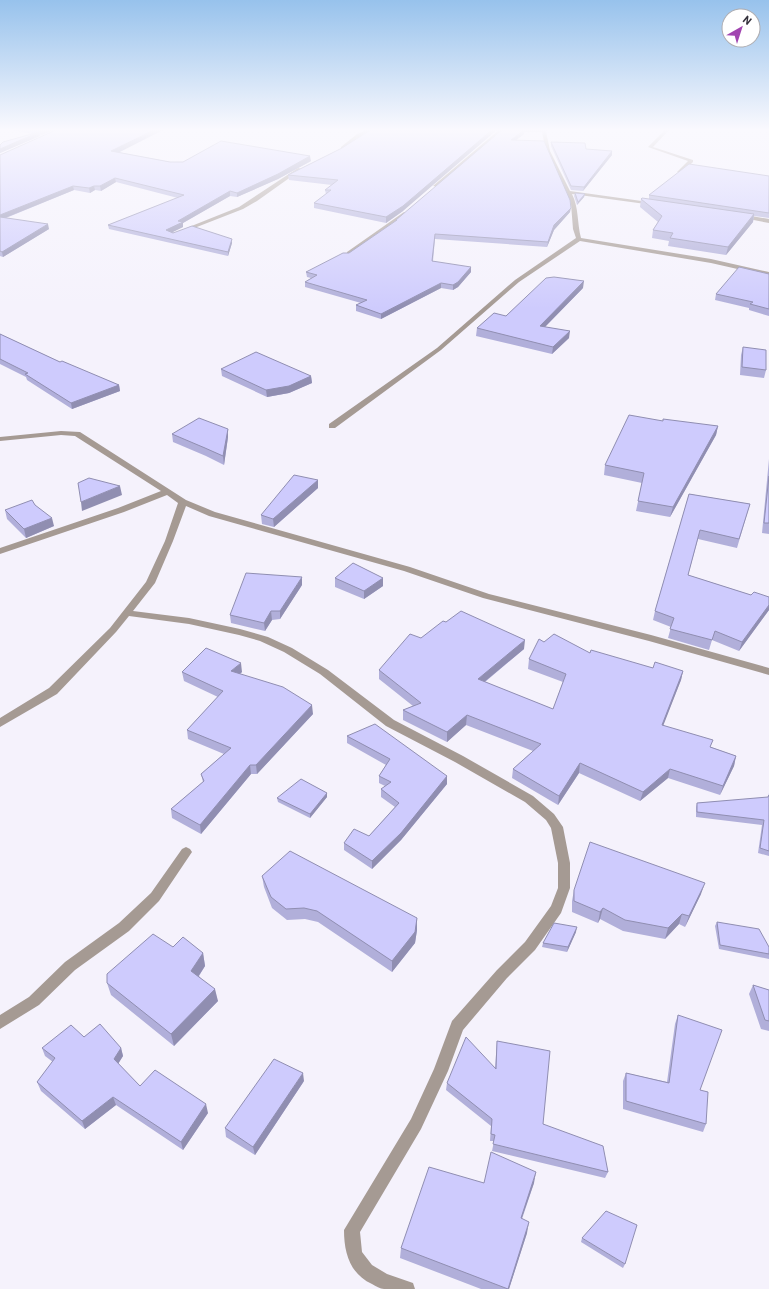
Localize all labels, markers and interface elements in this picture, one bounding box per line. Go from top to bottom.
north arrow [721,8,761,48]
text: N [741,12,755,27]

